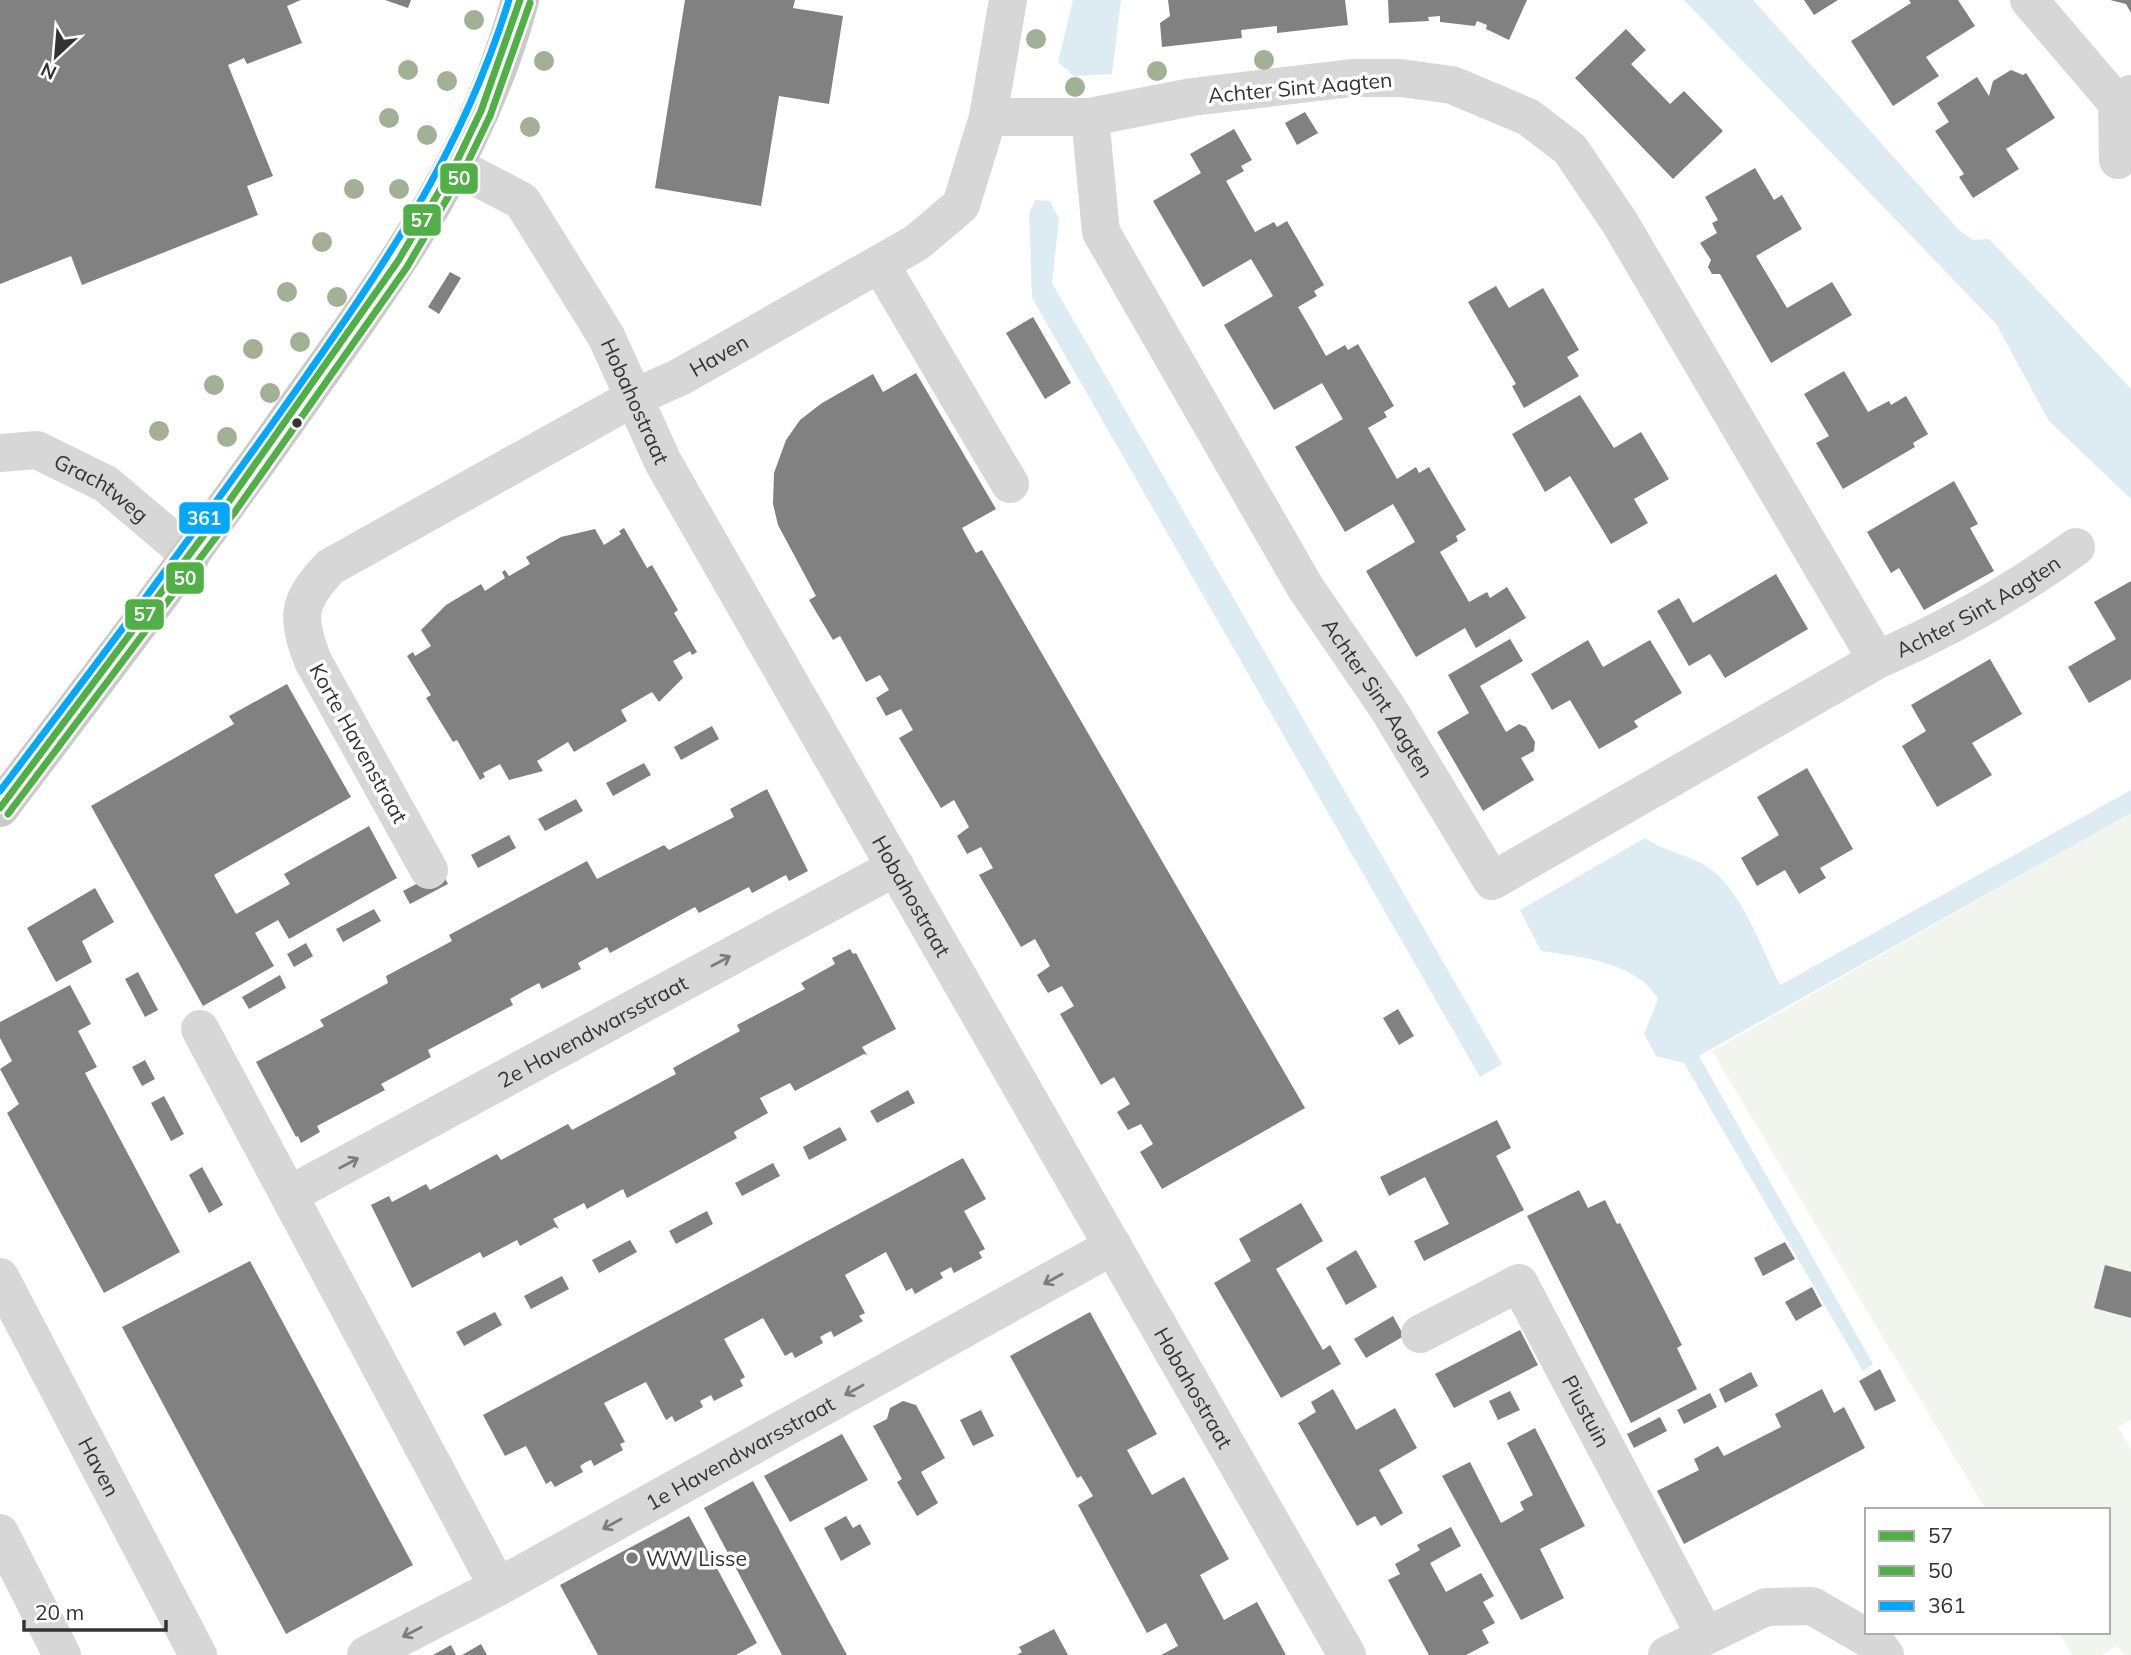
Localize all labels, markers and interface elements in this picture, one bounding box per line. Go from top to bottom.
north arrow [21,21,91,91]
text: N [37,57,60,85]
street label: Achter Sint Aagten [1207,66,1393,108]
line badge: 50 [439,162,479,195]
text: 50 [448,166,470,190]
line badge: 57 [402,203,442,237]
text: 57 [411,208,433,232]
street label: Haven [685,328,753,382]
street label: Hobahostraat [596,334,675,468]
unlabelled marker [290,416,304,430]
street label: Grachtweg [50,448,154,527]
line badge: 361 [178,501,231,535]
text: 361 [187,506,221,530]
street label: Achter Sint Aagten [1892,549,2065,663]
line badge: 50 [165,561,205,595]
text: 50 [174,566,196,590]
line badge: 57 [124,598,165,631]
text: 57 [134,602,156,626]
street label: Achter Sint Aagten [1317,613,1439,782]
street label: Korte Havenstraat [304,659,414,827]
street label: Hobahostraat [867,831,957,961]
one-way arrow [711,954,731,968]
street label: 2e Havendwarsstraat [493,969,692,1093]
one-way arrow [338,1155,359,1169]
one-way arrow [1043,1273,1064,1286]
street label: Hobahostraat [1149,1323,1239,1453]
street label: Piustuin [1557,1370,1616,1451]
one-way arrow [844,1384,865,1397]
street label: 1e Havendwarsstraat [641,1390,839,1516]
street label: Haven [73,1432,126,1501]
legend [1865,1508,2110,1634]
one-way arrow [603,1517,623,1531]
text: 57 [1928,1522,1953,1548]
place label: WW Lisse [646,1545,747,1571]
marker: WW Lisse [624,1550,640,1566]
text: 50 [1928,1557,1953,1583]
scale bar [24,1588,166,1632]
text: 361 [1928,1592,1966,1618]
text: 20 m [35,1599,84,1625]
one-way arrow [402,1625,423,1639]

